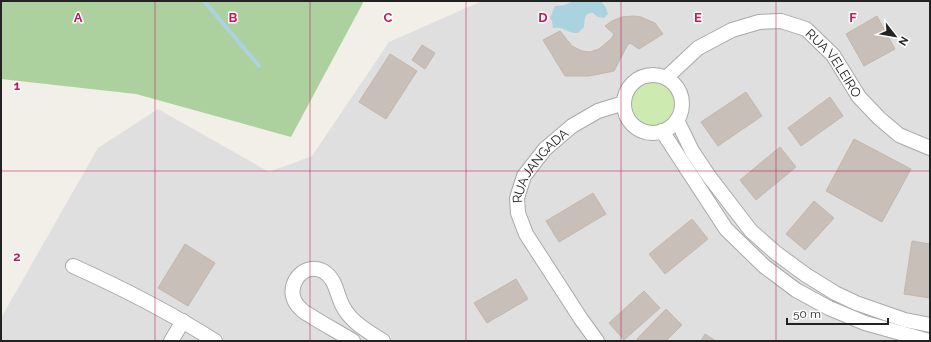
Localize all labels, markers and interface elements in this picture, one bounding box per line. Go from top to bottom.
text: A [74,10,83,25]
text: B [229,10,238,25]
text: C [384,10,393,25]
text: D [538,10,548,25]
text: E [694,10,702,25]
text: F [849,10,857,25]
north arrow [875,16,915,56]
street label: RUA VELEIRO [803,26,865,100]
text: N [895,34,911,48]
text: 1 [14,78,21,93]
street label: RUA JANGADA [509,125,571,203]
text: 2 [13,249,21,264]
scale bar [787,300,888,326]
text: 50 m [793,307,821,321]

